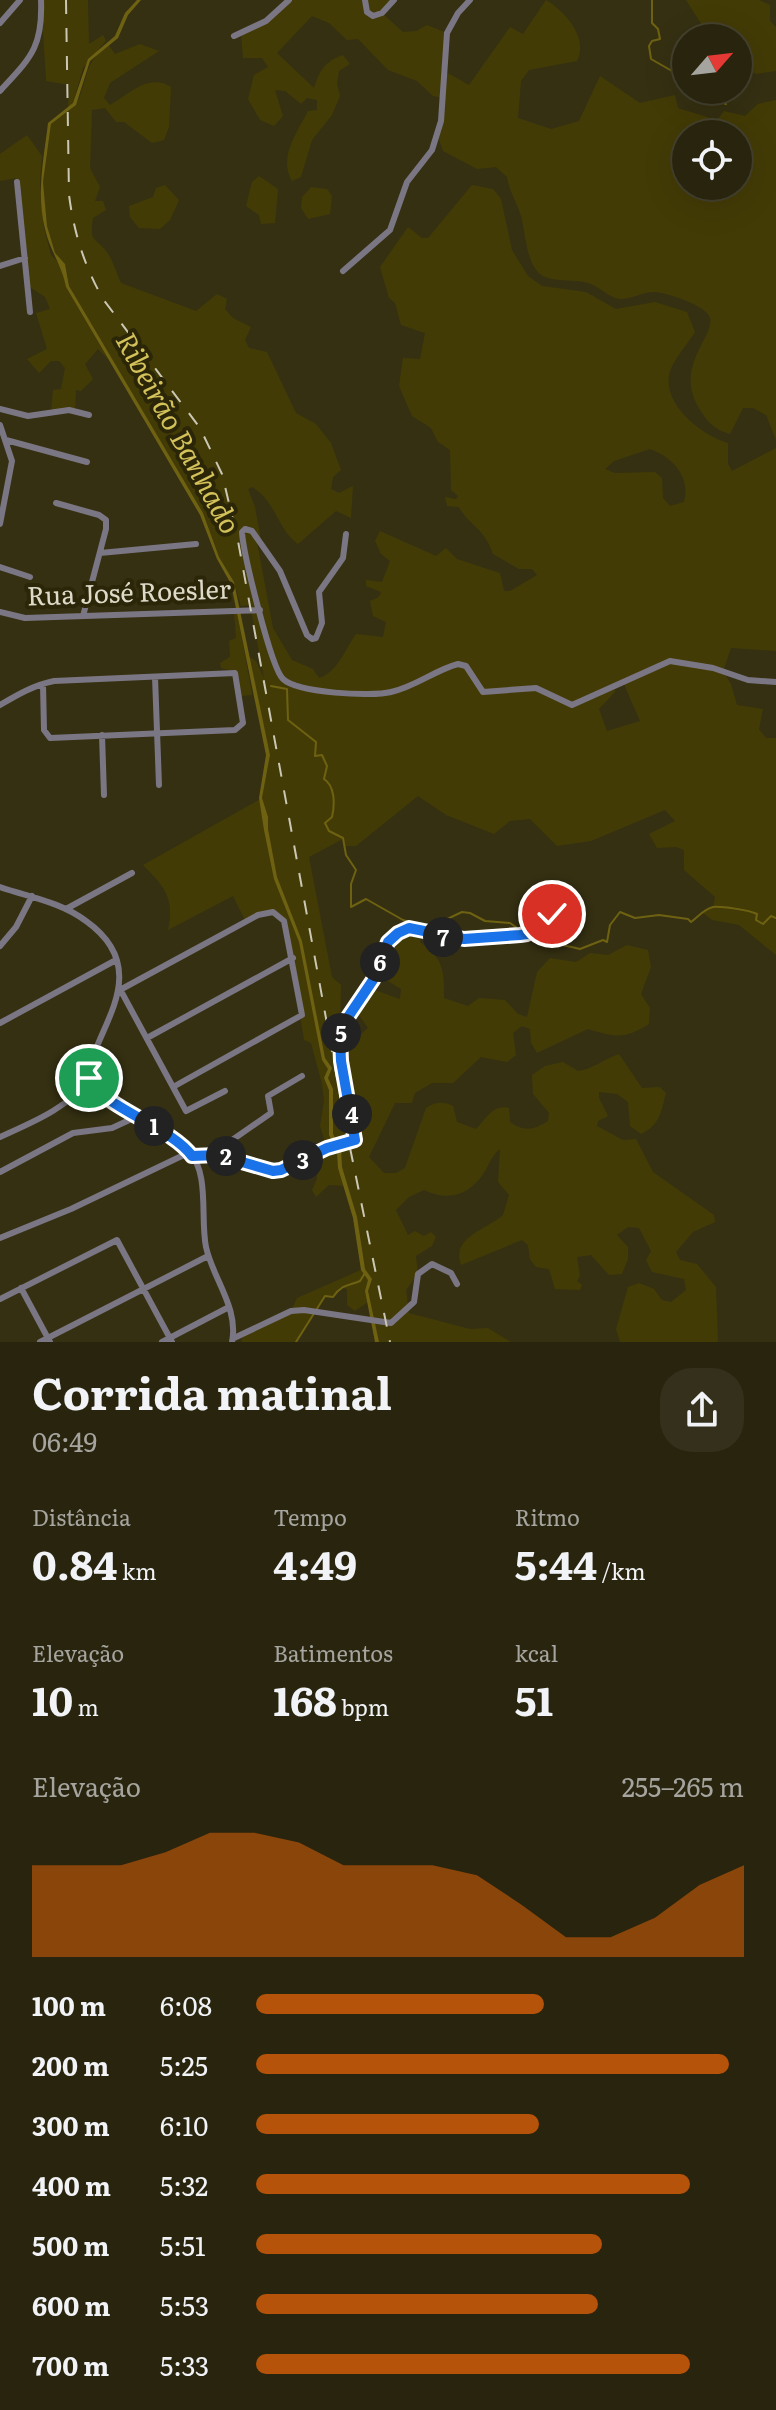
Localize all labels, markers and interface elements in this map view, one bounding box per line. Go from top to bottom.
north arrow [672,24,752,104]
map controls [672,24,752,200]
button: locate [672,120,752,200]
water label: Ribeirão Banhado [107,323,253,541]
street label: Rua José Roesler [26,567,232,614]
pin [518,880,586,948]
icon: check [530,892,574,936]
pin: 7 [423,917,463,957]
text: 7 [437,920,449,953]
pin: 6 [360,942,400,982]
text: 6 [374,945,386,978]
pin: 5 [321,1013,361,1053]
text: 5 [335,1016,347,1049]
pin [55,1044,123,1112]
icon: arrive [67,1056,111,1100]
pin: 4 [332,1094,372,1134]
text: 4 [345,1097,359,1130]
pin: 1 [134,1106,174,1146]
text: 1 [149,1109,159,1142]
pin: 2 [206,1136,246,1176]
text: 2 [220,1139,232,1172]
pin: 3 [283,1140,323,1180]
text: 3 [297,1143,309,1176]
text: Corrida matinal [32,1358,392,1424]
button: share [660,1368,744,1452]
text: 06:49 [32,1421,97,1460]
text: Distância [32,1500,131,1533]
text: Tempo [273,1500,347,1533]
text: Ritmo [515,1500,580,1533]
text: 0.84 [32,1533,117,1592]
text: 4:49 [273,1533,357,1592]
text: 5:44 [515,1533,597,1592]
text: km [117,1554,157,1587]
text: /km [597,1554,646,1587]
text: Elevação [32,1636,124,1669]
text: Batimentos [273,1636,393,1669]
text: kcal [515,1636,558,1669]
text: 10 [32,1669,73,1728]
text: 168 [273,1669,337,1728]
text: 51 [515,1669,553,1728]
text: m [73,1690,99,1723]
text: bpm [337,1690,389,1723]
text: Elevação [32,1766,141,1805]
text: 255–265 m [622,1766,744,1805]
text: 100 m [32,1985,106,2024]
text: 6:08 [160,1985,212,2024]
text: 200 m [32,2045,109,2084]
text: 5:25 [160,2045,208,2084]
text: 300 m [32,2105,110,2144]
text: 6:10 [160,2105,208,2144]
text: 400 m [32,2165,111,2204]
text: 5:32 [160,2165,208,2204]
text: 500 m [32,2225,109,2264]
text: 5:51 [160,2225,206,2264]
text: 600 m [32,2285,110,2324]
text: 5:53 [160,2285,209,2324]
text: 700 m [32,2345,109,2384]
text: 5:33 [160,2345,209,2384]

